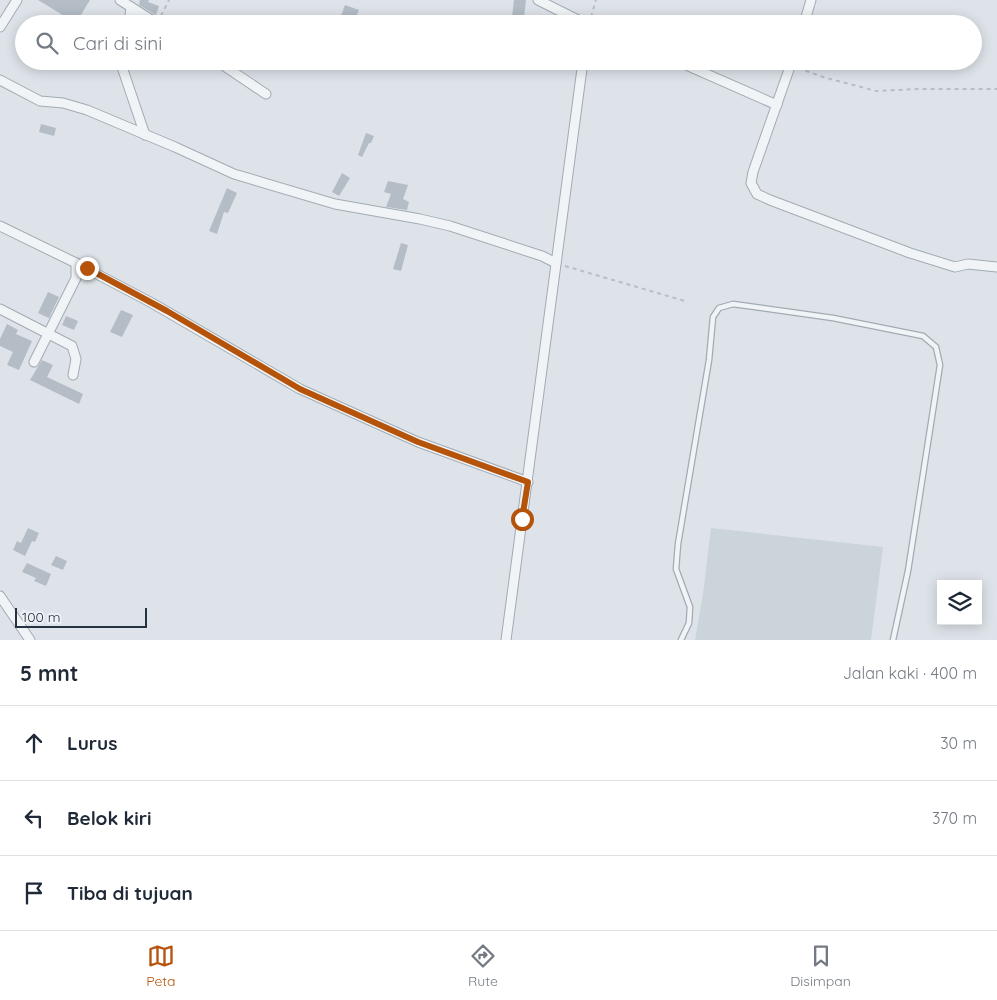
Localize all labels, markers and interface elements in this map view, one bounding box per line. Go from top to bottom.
search box [15,15,982,70]
icon: search [33,29,61,57]
text: Cari di sini [73,31,162,55]
route end [76,257,99,280]
route start [511,508,534,531]
map controls [937,580,982,625]
button: layers [937,580,982,625]
scale bar [15,605,148,628]
text: 100 m [22,608,60,626]
text: 5 mnt [20,660,78,686]
text: Jalan kaki · 400 m [843,663,977,683]
icon: ahead [20,729,48,757]
text: Lurus [67,731,117,755]
text: 30 m [940,733,977,753]
icon: left [20,804,48,832]
text: Belok kiri [67,806,152,830]
text: 370 m [932,808,977,828]
icon: arrive [20,879,48,907]
text: Tiba di tujuan [67,881,193,905]
tab: Peta [146,942,176,990]
tab: Rute [468,942,498,990]
tab: Disimpan [790,942,851,990]

